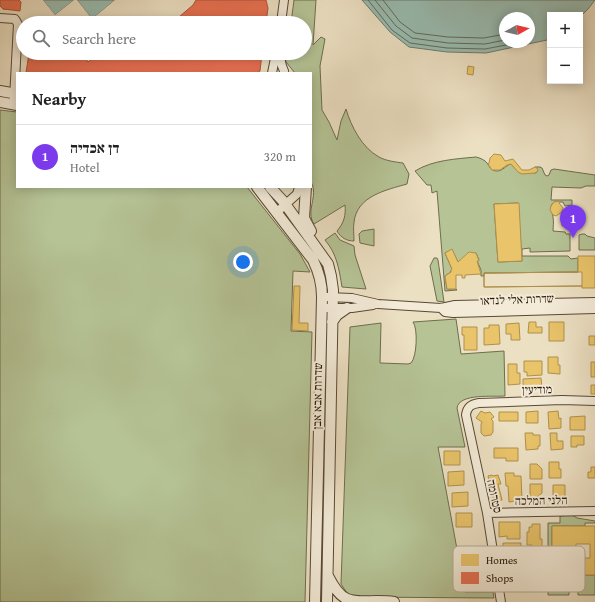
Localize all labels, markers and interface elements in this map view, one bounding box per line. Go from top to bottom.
north arrow [499,12,535,48]
map controls [547,12,583,84]
button: + [547,12,583,48]
search box [16,16,312,60]
icon: search [30,27,52,49]
text: Search here [62,28,136,49]
button: − [547,48,583,84]
text: Nearby [32,86,86,111]
text: דן אכדיה [70,137,119,158]
text: 1 [42,147,48,166]
text: 320 m [264,147,296,166]
text: Hotel [70,158,100,177]
pin: 1 [560,205,586,238]
your location [233,252,253,272]
street label: שדרות אלי לנדאו [480,289,554,309]
street label: שדרות אבא אבן [308,362,326,430]
street label: מודיעין [522,380,552,398]
street label: סטרומה [483,478,507,514]
street label: הלני המלכה [514,491,568,509]
legend [453,546,585,592]
text: Homes [486,552,517,568]
text: Shops [486,570,513,586]

